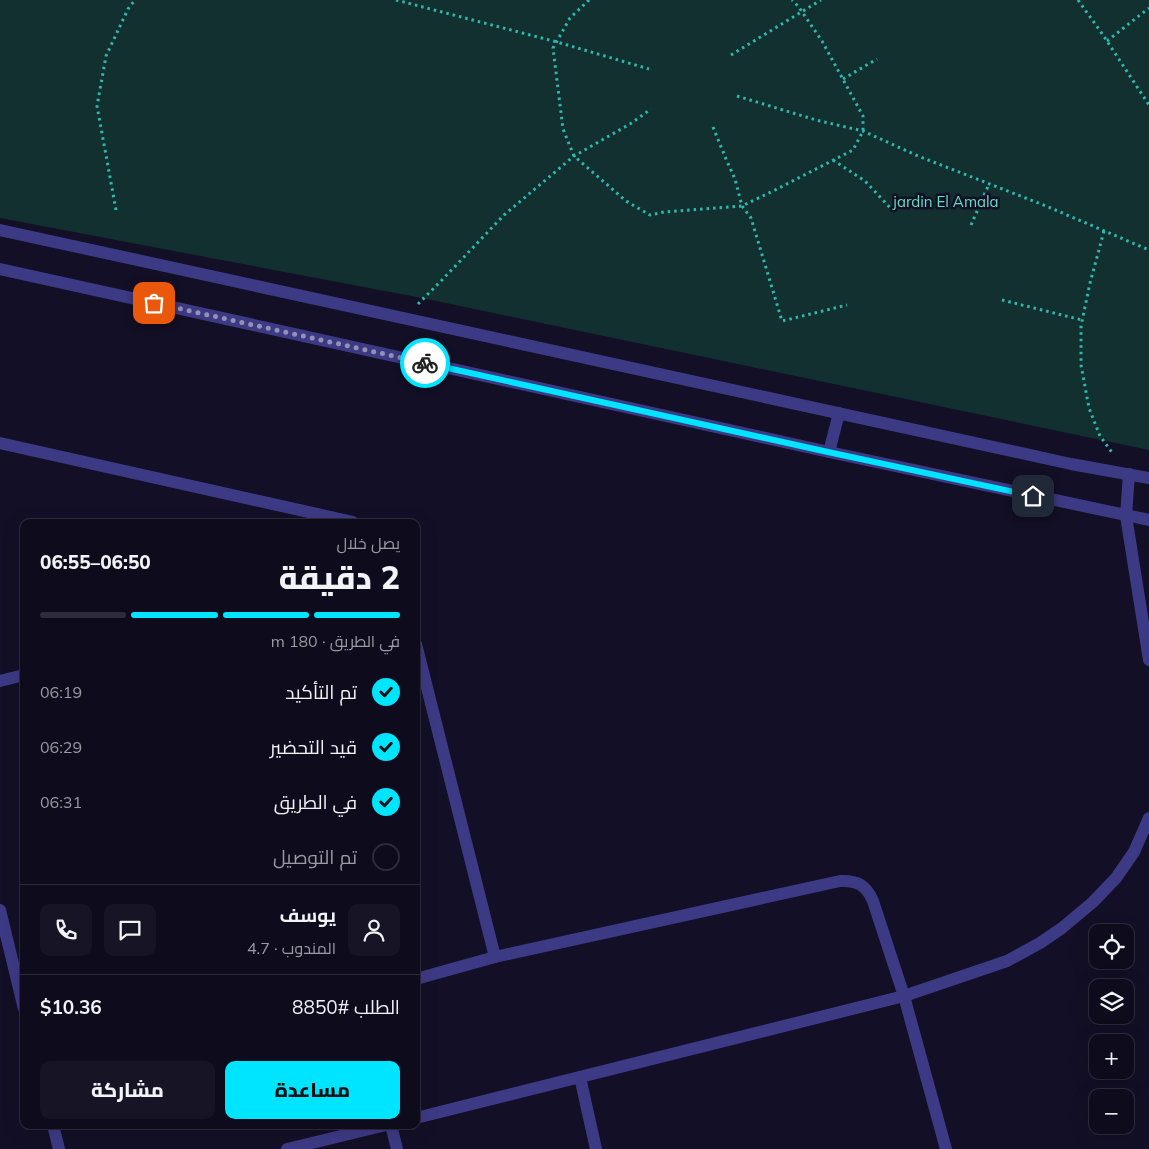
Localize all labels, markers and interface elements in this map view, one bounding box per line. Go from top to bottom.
park label: jardin El Amala [892,192,999,211]
pin [133,282,175,324]
icon: bag [140,289,168,317]
courier [400,338,450,388]
icon: bike [411,349,439,377]
pin [1012,475,1054,517]
icon: home [1019,482,1047,510]
text: يصل خلال [336,533,400,553]
text: 06:50–06:55 [40,550,151,574]
text: 2 دقيقة [279,557,400,597]
text: في الطريق · 180 m [271,631,400,651]
icon: check [372,678,400,706]
text: تم التأكيد [285,680,357,704]
text: 06:19 [40,682,82,702]
icon: check [372,733,400,761]
text: قيد التحضير [270,735,357,759]
text: 06:29 [40,737,82,757]
icon: check [372,788,400,816]
text: في الطريق [274,790,357,814]
text: 06:31 [40,792,82,812]
text: تم التوصيل [273,845,357,869]
text: يوسف [280,903,336,927]
button: phone [40,904,92,956]
button: chat [104,904,156,956]
button: person [348,904,400,956]
map controls [1089,924,1134,1134]
button: locate [1089,924,1134,969]
text: المندوب · 4.7 [247,938,336,958]
button: layers [1089,979,1134,1024]
text: $10.36 [40,995,102,1019]
text: الطلب #8850 [292,995,400,1019]
button: + [1089,1034,1134,1079]
button: مشاركة [40,1061,215,1119]
button: مساعدة [225,1061,400,1119]
button: − [1089,1089,1134,1134]

